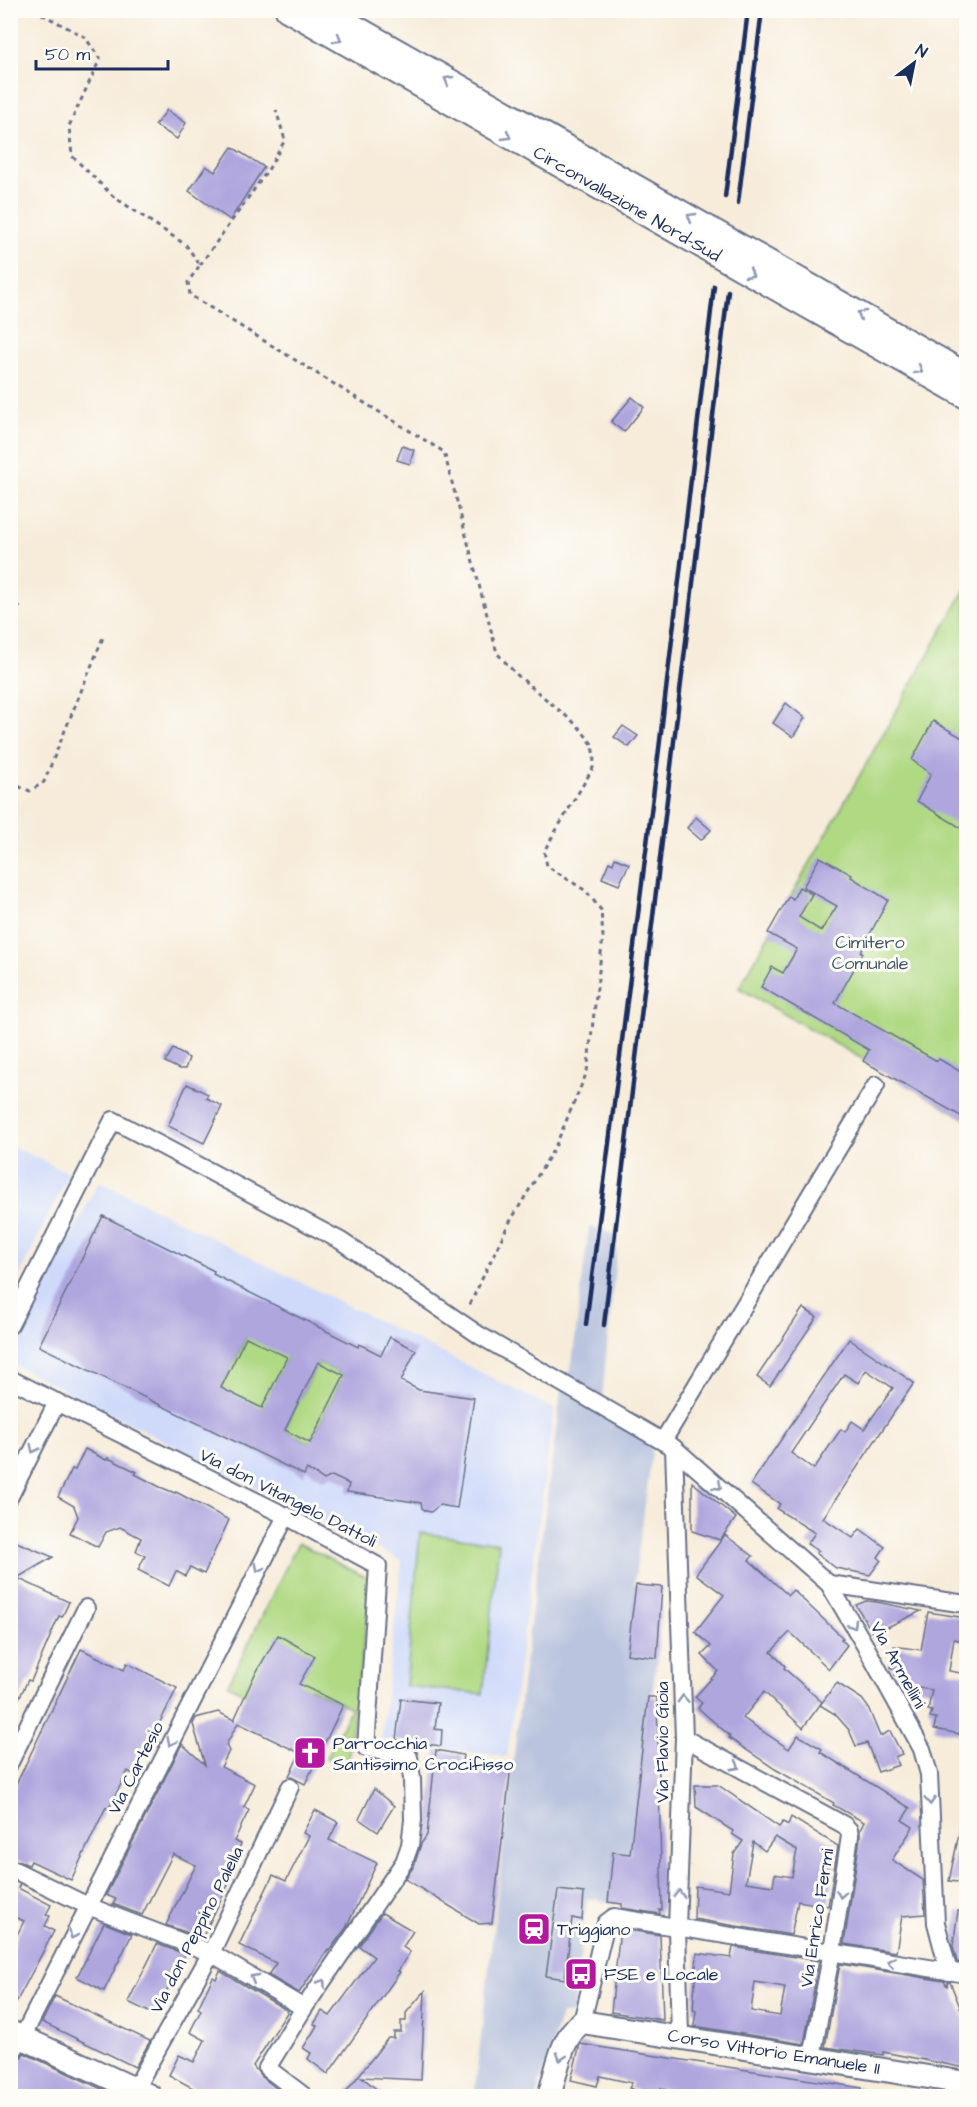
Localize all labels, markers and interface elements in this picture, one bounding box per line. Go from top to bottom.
one-way arrow [332,32,342,44]
scale bar [36,33,168,71]
north arrow [884,33,944,93]
text: N [911,39,932,63]
text: 50 m [45,42,90,67]
one-way arrow [444,76,455,87]
one-way arrow [501,129,511,140]
street label: Circonvallazione Nord-Sud [529,140,725,268]
one-way arrow [687,213,697,225]
one-way arrow [744,266,754,278]
one-way arrow [857,309,867,321]
one-way arrow [913,363,924,374]
park label: Cimitero Comunale [832,930,909,976]
street label: Via don Vitangelo Dattoli [195,1442,381,1555]
one-way arrow [29,1443,41,1454]
one-way arrow [711,1479,722,1490]
one-way arrow [255,1562,267,1573]
street label: Via Armellini [864,1617,932,1713]
one-way arrow [846,1619,857,1629]
street label: Via Flavio Gioia [650,1681,675,1803]
one-way arrow [676,1694,689,1703]
street label: Via Cartesio [102,1717,170,1819]
place label: Parrocchia Santissimo Crocifisso [333,1731,513,1777]
church icon: Parrocchia Santissimo Crocifisso [292,1735,328,1771]
one-way arrow [167,1736,178,1747]
one-way arrow [729,1759,740,1770]
one-way arrow [924,1797,937,1806]
street label: Via don Peppino Palella [144,1842,250,2018]
street label: Via Enrico Fermi [794,1847,840,1989]
one-way arrow [835,1888,848,1898]
one-way arrow [672,1889,685,1898]
station icon: Triggiano [516,1911,552,1947]
place label: Triggiano [557,1917,630,1943]
one-way arrow [69,1929,81,1940]
bus stop icon: FSE e Locale [563,1956,599,1992]
one-way arrow [886,1956,896,1969]
place label: FSE e Locale [604,1962,719,1987]
one-way arrow [250,1974,260,1986]
one-way arrow [314,1979,325,1990]
street label: Corso Vittorio Emanuele II [666,2023,882,2081]
one-way arrow [556,2051,568,2062]

